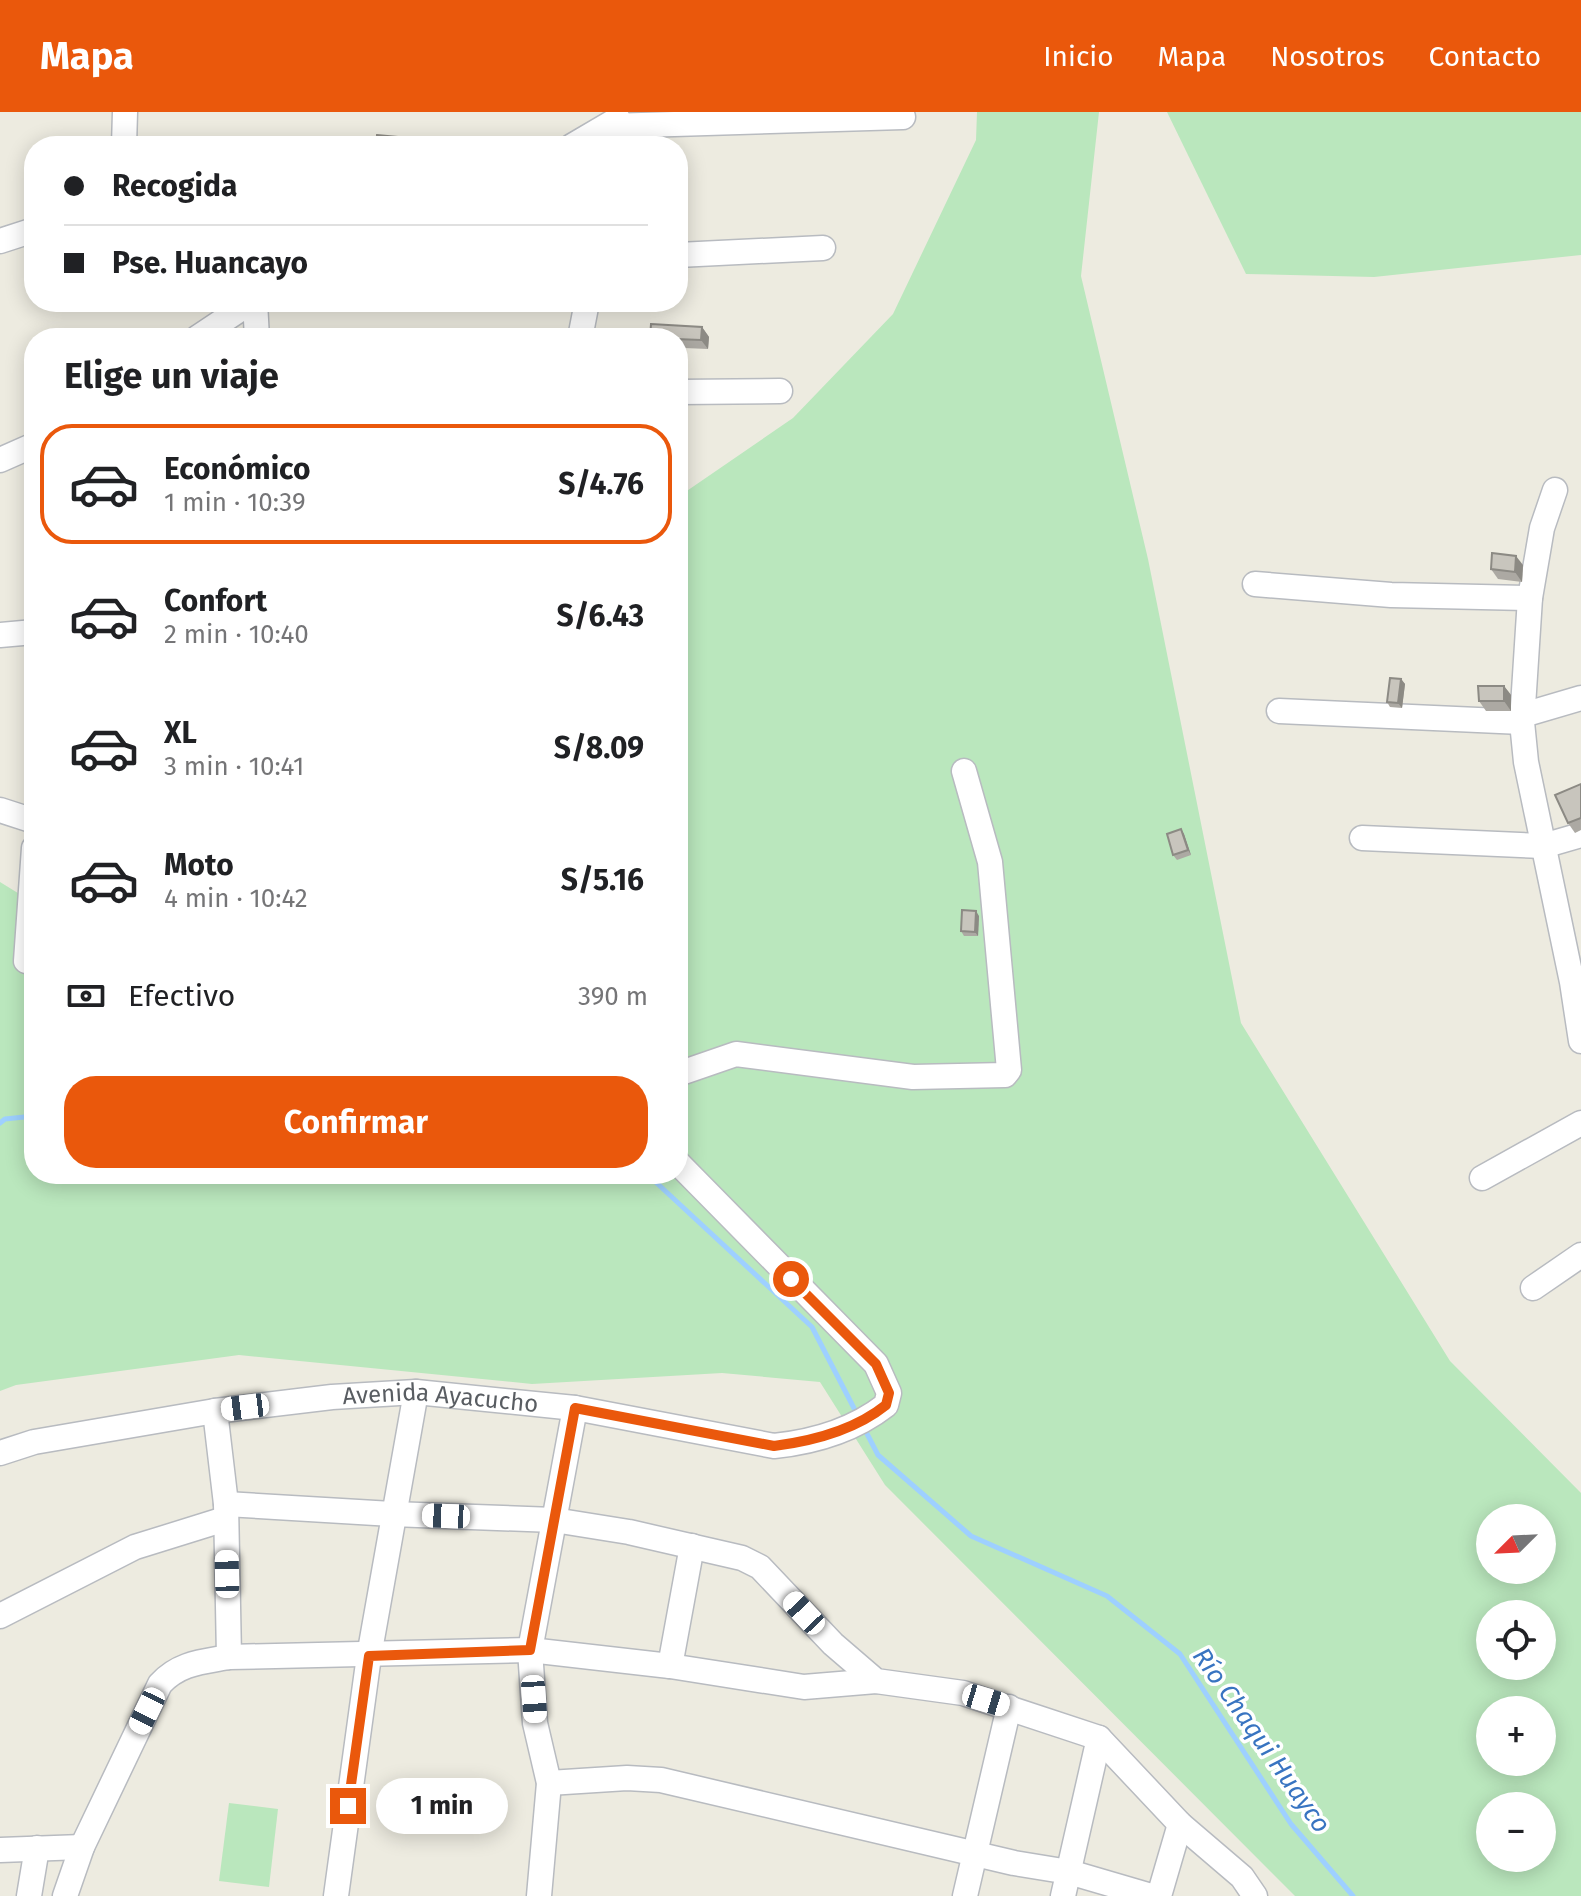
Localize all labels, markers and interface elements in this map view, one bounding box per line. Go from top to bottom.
text: Mapa [40,33,134,79]
text: Inicio [1043,40,1114,73]
text: Mapa [1158,40,1226,73]
text: Nosotros [1270,40,1385,73]
text: Contacto [1429,40,1541,73]
text: Recogida [112,168,237,204]
text: Pse. Huancayo [112,245,308,281]
text: Elige un viaje [64,354,279,398]
icon: car [68,448,140,520]
text: Económico [164,451,310,487]
text: S/4.76 [558,466,644,502]
text: 1 min · 10:39 [164,487,306,518]
icon: car [68,580,140,652]
text: Confort [164,583,267,619]
text: S/6.43 [557,598,644,634]
text: 2 min · 10:40 [164,619,309,650]
icon: car [68,712,140,784]
text: XL [164,715,197,751]
text: S/8.09 [554,730,644,766]
text: 3 min · 10:41 [164,751,304,782]
icon: car [68,844,140,916]
text: Moto [164,847,234,883]
text: S/5.16 [561,862,644,898]
text: 4 min · 10:42 [164,883,308,914]
icon: cash [64,974,108,1018]
text: Efectivo [128,978,235,1014]
text: 390 m [578,981,648,1012]
button: Confirmar [64,1076,648,1168]
route start [773,1261,809,1297]
street label: Avenida Ayacucho [342,1378,540,1418]
car [220,1392,270,1422]
car [422,1503,470,1529]
north arrow [1476,1504,1556,1584]
map controls [1476,1504,1556,1872]
car [215,1550,239,1598]
car [779,1587,829,1639]
button: locate [1476,1600,1556,1680]
water label: Río Chaqui Huayco [1186,1642,1337,1839]
car [520,1674,548,1724]
car [960,1682,1012,1718]
car [126,1684,168,1738]
button: + [1476,1696,1556,1776]
callout: 1 min [376,1778,508,1834]
route end [330,1788,366,1824]
text: 1 min [411,1790,473,1821]
button: − [1476,1792,1556,1872]

